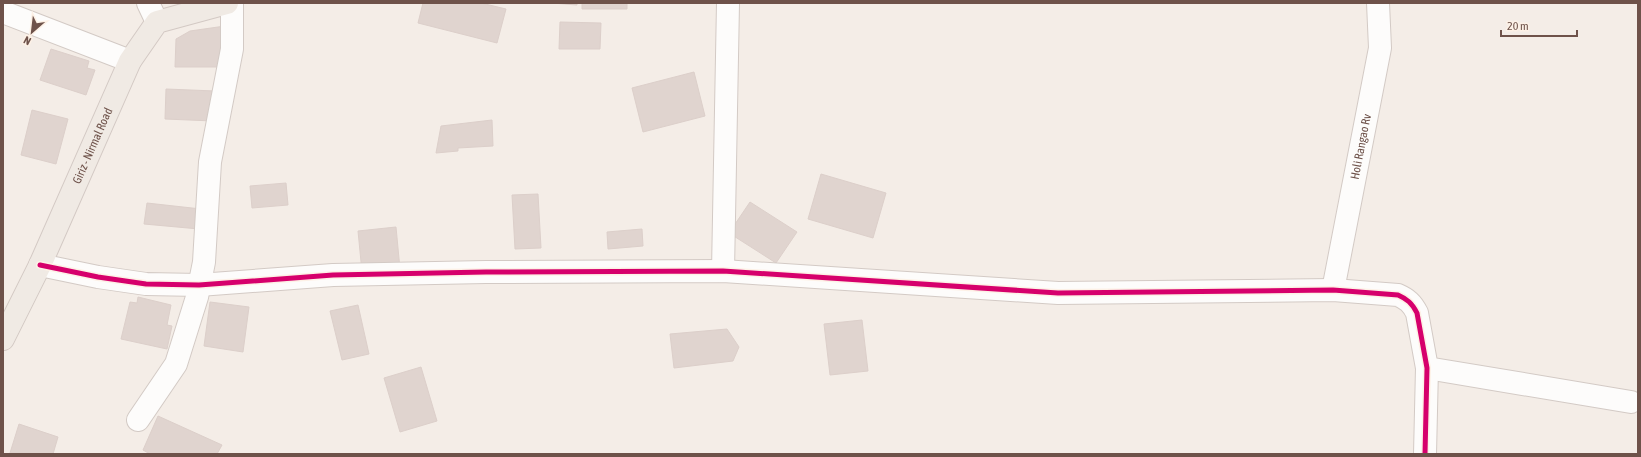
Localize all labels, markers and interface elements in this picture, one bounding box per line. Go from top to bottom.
north arrow [12,12,52,52]
scale bar [1501,12,1577,38]
text: 20 m [1507,19,1529,33]
text: N [22,34,33,48]
street label: Giriz - Nirmal Road [70,106,115,186]
street label: Holi Rangao Rv [1348,113,1374,181]

